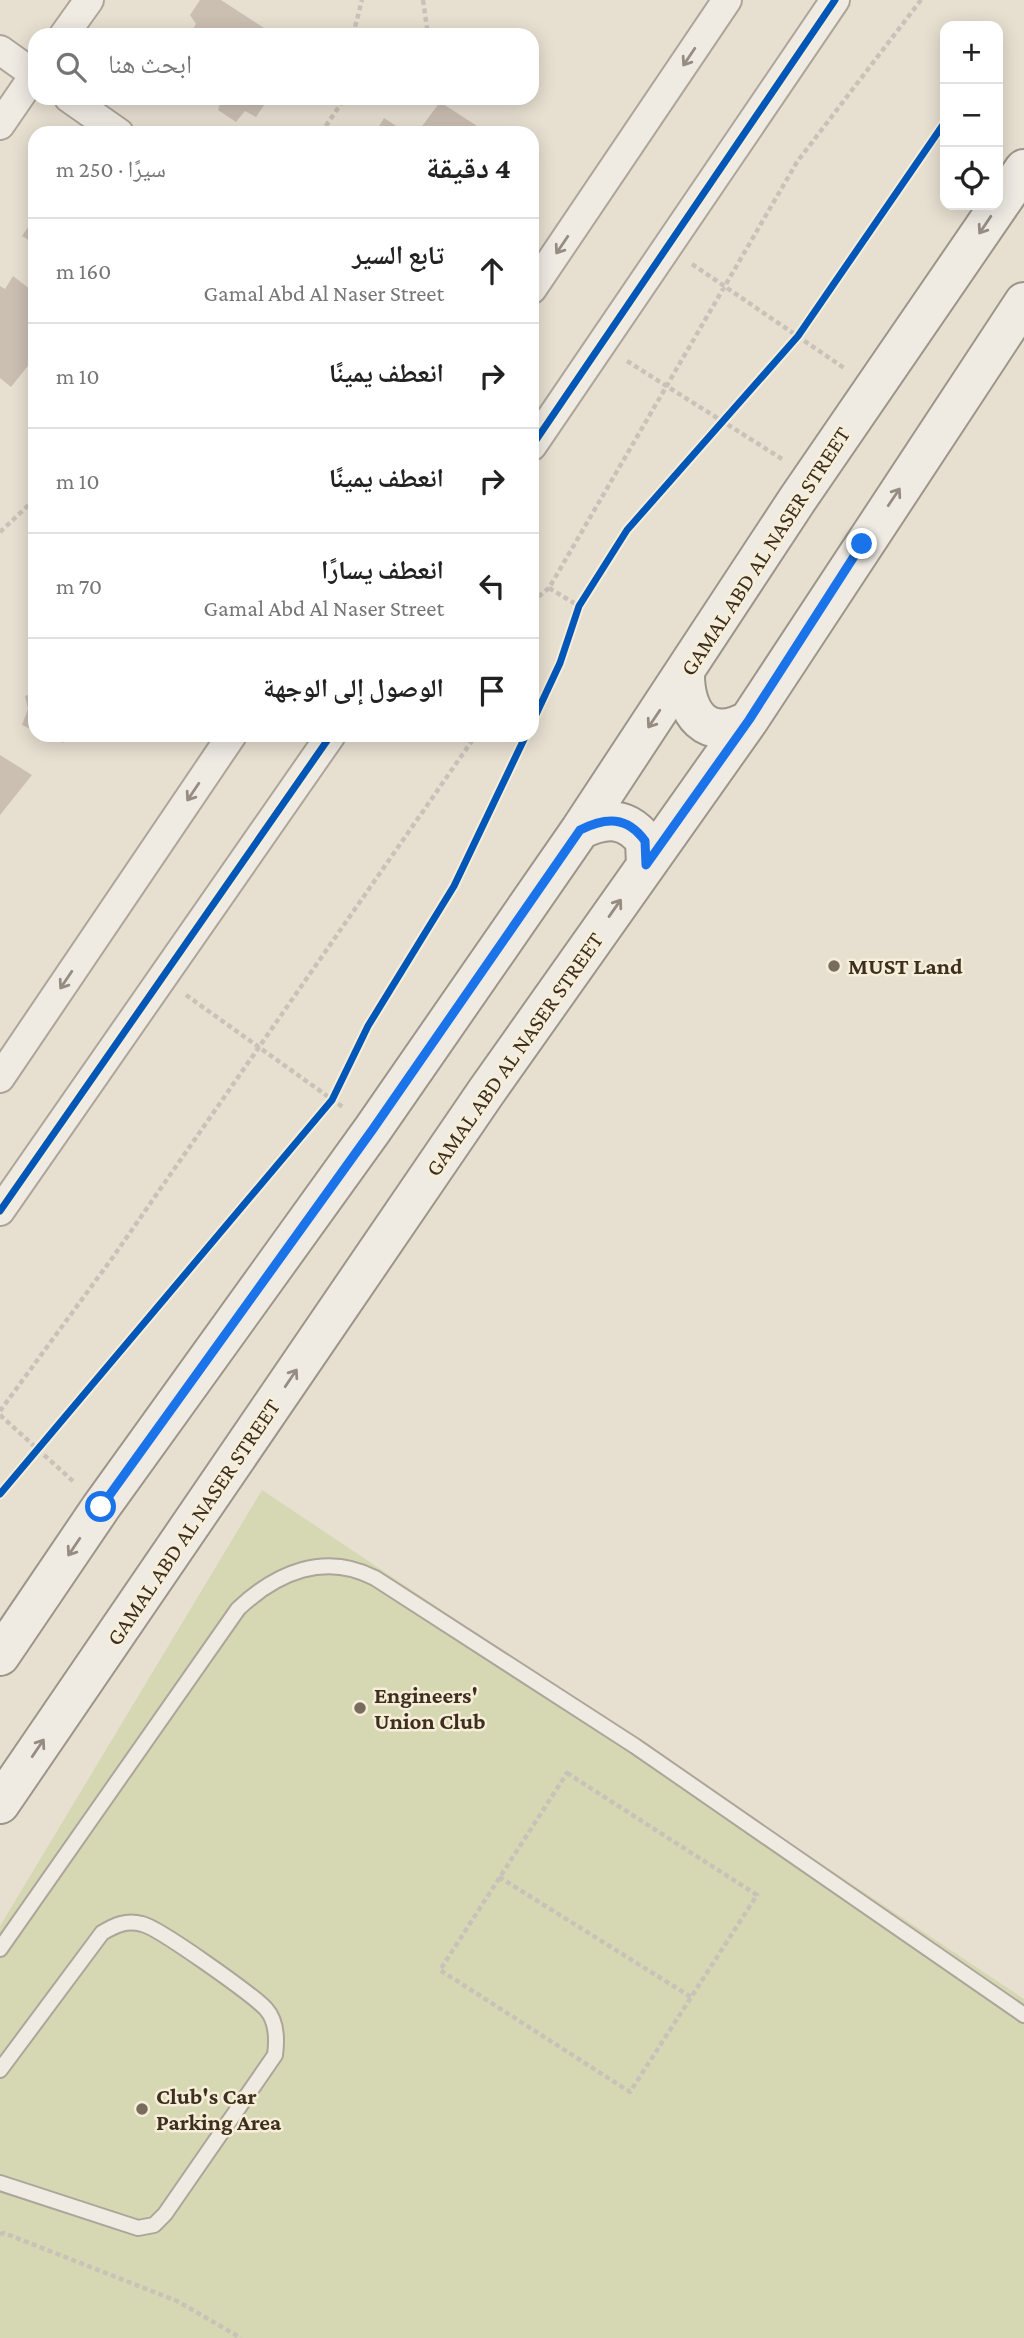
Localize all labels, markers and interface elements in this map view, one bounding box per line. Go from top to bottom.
map controls [940,21,1003,210]
button: + [940,21,1003,84]
search box [28,28,539,105]
one-way arrow [682,46,696,66]
icon: search [52,48,90,86]
text: ابحث هنا [108,50,192,79]
button: − [940,84,1003,147]
button: locate [940,147,1003,210]
text: 4 دقيقة [426,151,511,184]
text: سيرًا · 250 m [56,156,166,182]
one-way arrow [978,215,993,234]
one-way arrow [555,235,569,254]
text: تابع السير [352,241,444,270]
icon: ahead [473,252,511,290]
text: 160 m [56,258,111,284]
text: Gamal Abd Al Naser Street [204,280,444,306]
icon: right [473,357,511,395]
text: انعطف يمينًا [329,359,444,388]
text: 10 m [56,363,99,389]
street label: GAMAL ABD AL NASER STREET [675,421,856,680]
icon: right [473,462,511,500]
text: انعطف يمينًا [329,464,444,493]
text: 10 m [56,468,99,494]
one-way arrow [887,488,901,507]
route end [846,528,877,559]
text: انعطف يسارًا [321,556,444,585]
icon: left [473,567,511,605]
text: 70 m [56,573,102,599]
text: Gamal Abd Al Naser Street [204,595,444,621]
icon: arrive [473,672,511,710]
text: الوصول إلى الوجهة [263,674,444,703]
one-way arrow [647,709,661,728]
one-way arrow [186,781,200,801]
one-way arrow [608,899,622,918]
street label: GAMAL ABD AL NASER STREET [420,927,608,1181]
place label: MUST Land [848,953,963,979]
marker: MUST Land [826,958,842,974]
one-way arrow [59,970,73,989]
one-way arrow [284,1369,298,1388]
street label: GAMAL ABD AL NASER STREET [101,1394,286,1650]
route start [85,1491,116,1522]
one-way arrow [66,1537,81,1556]
place label: Engineers' Union Club [374,1682,485,1734]
marker: Engineers' Union Club [352,1700,368,1716]
one-way arrow [31,1739,46,1758]
place label: Club's Car Parking Area [156,2083,282,2135]
marker: Club's Car Parking Area [134,2101,150,2117]

